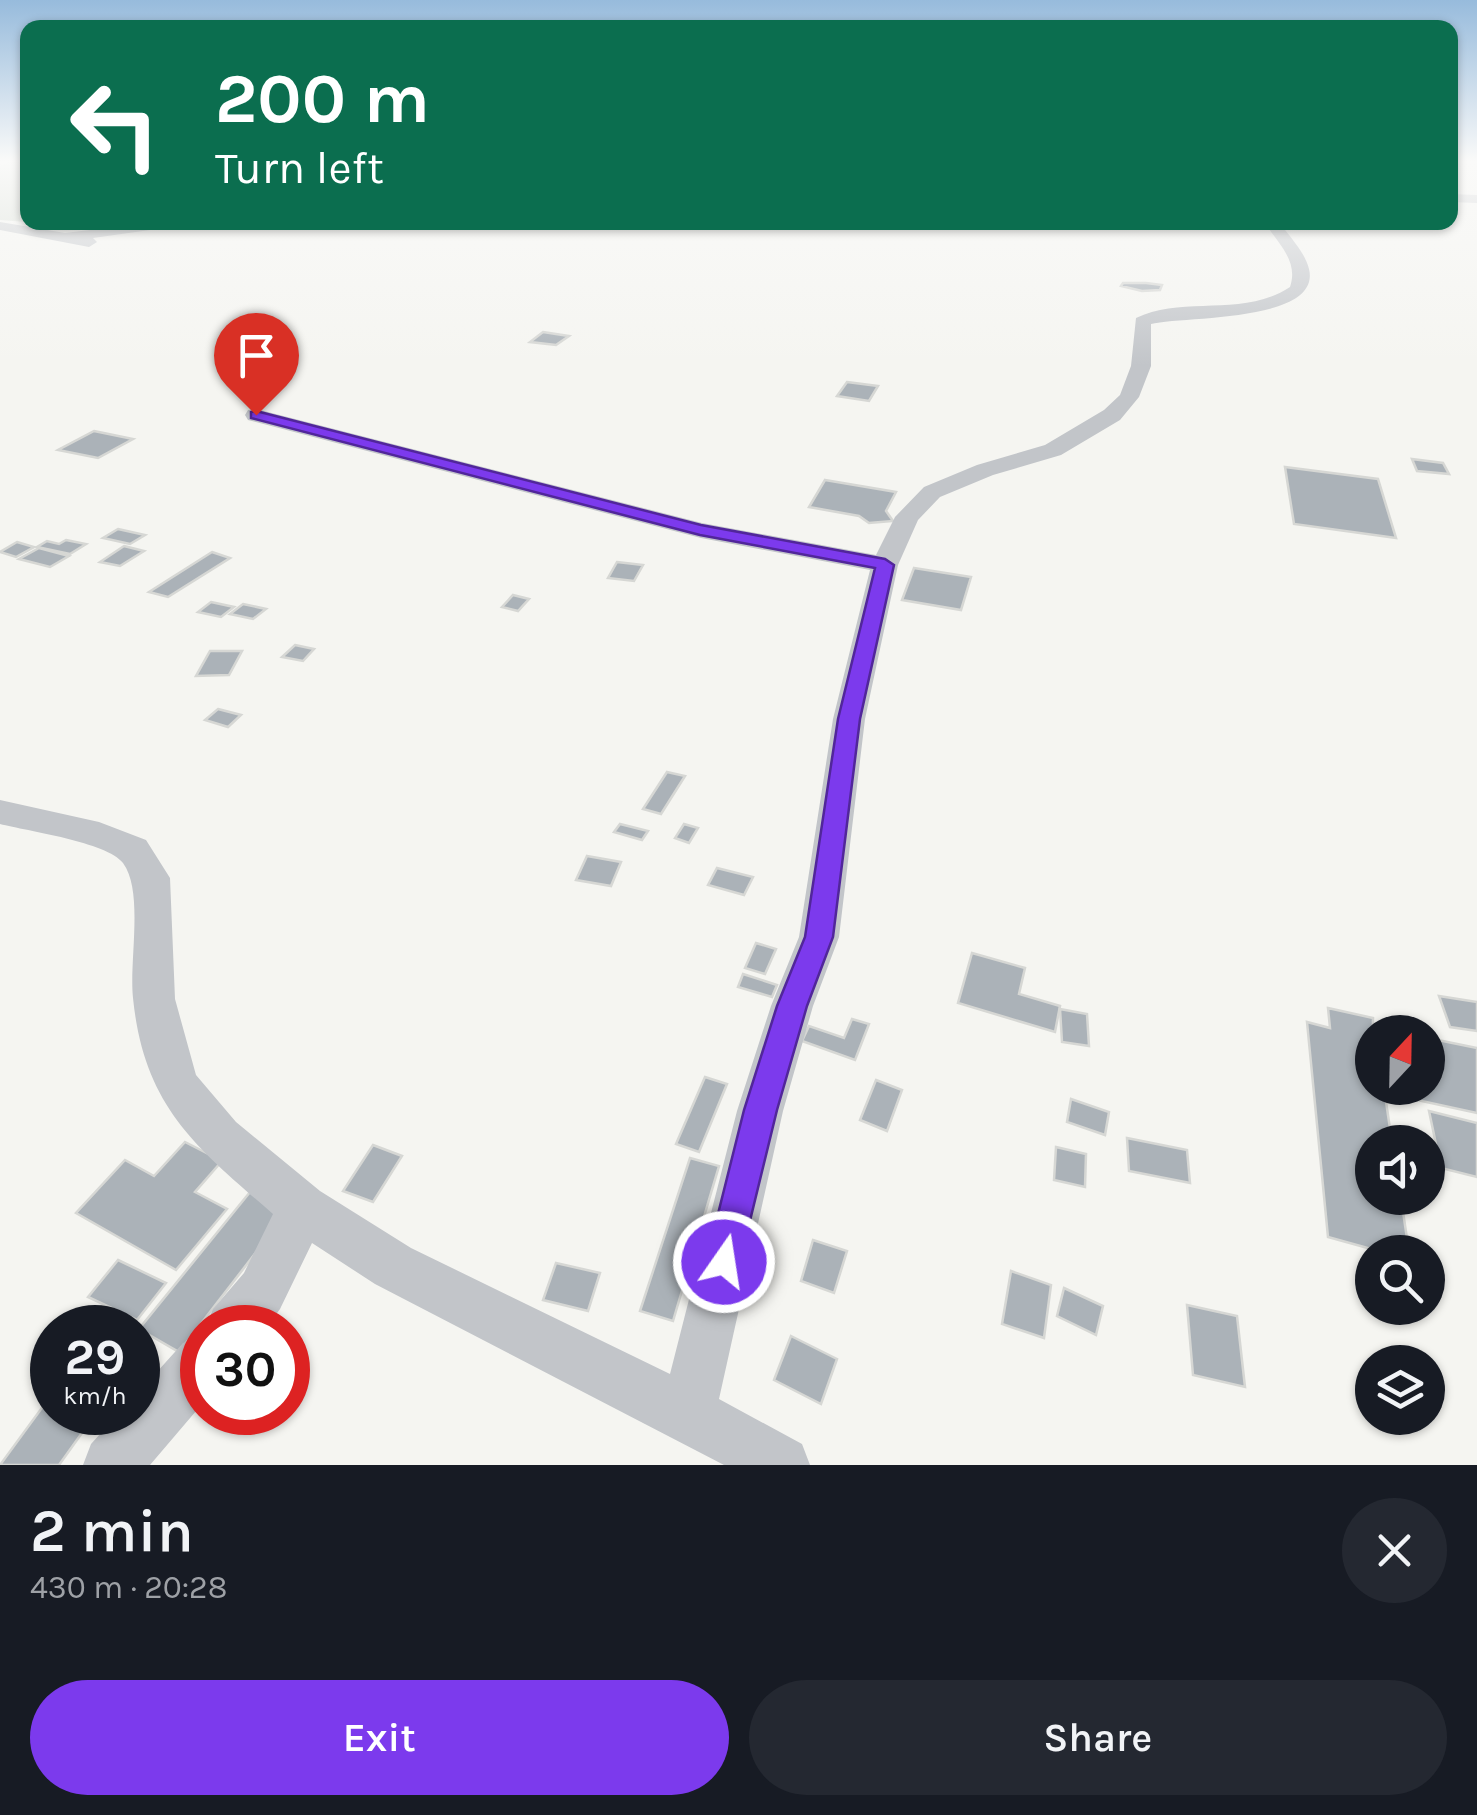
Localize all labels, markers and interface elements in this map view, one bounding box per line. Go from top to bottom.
text: 200 m [215,58,430,140]
icon: left [50,60,180,190]
text: Turn left [215,142,384,194]
pin [214,313,299,416]
icon: arrive [229,328,284,383]
north arrow [1355,1015,1445,1105]
map controls [1355,1015,1445,1435]
button: sound [1355,1125,1445,1215]
position arrow [672,1210,776,1314]
button: search [1355,1235,1445,1325]
speed limit sign: 30 [180,1305,310,1435]
text: 29 [65,1328,125,1387]
button: layers [1355,1345,1445,1435]
text: km/h [63,1381,127,1410]
text: 2 min [30,1496,194,1566]
button: close [1342,1498,1447,1603]
text: 430 m · 20:28 [30,1569,227,1606]
button: Exit [30,1680,729,1795]
button: Share [749,1680,1447,1795]

